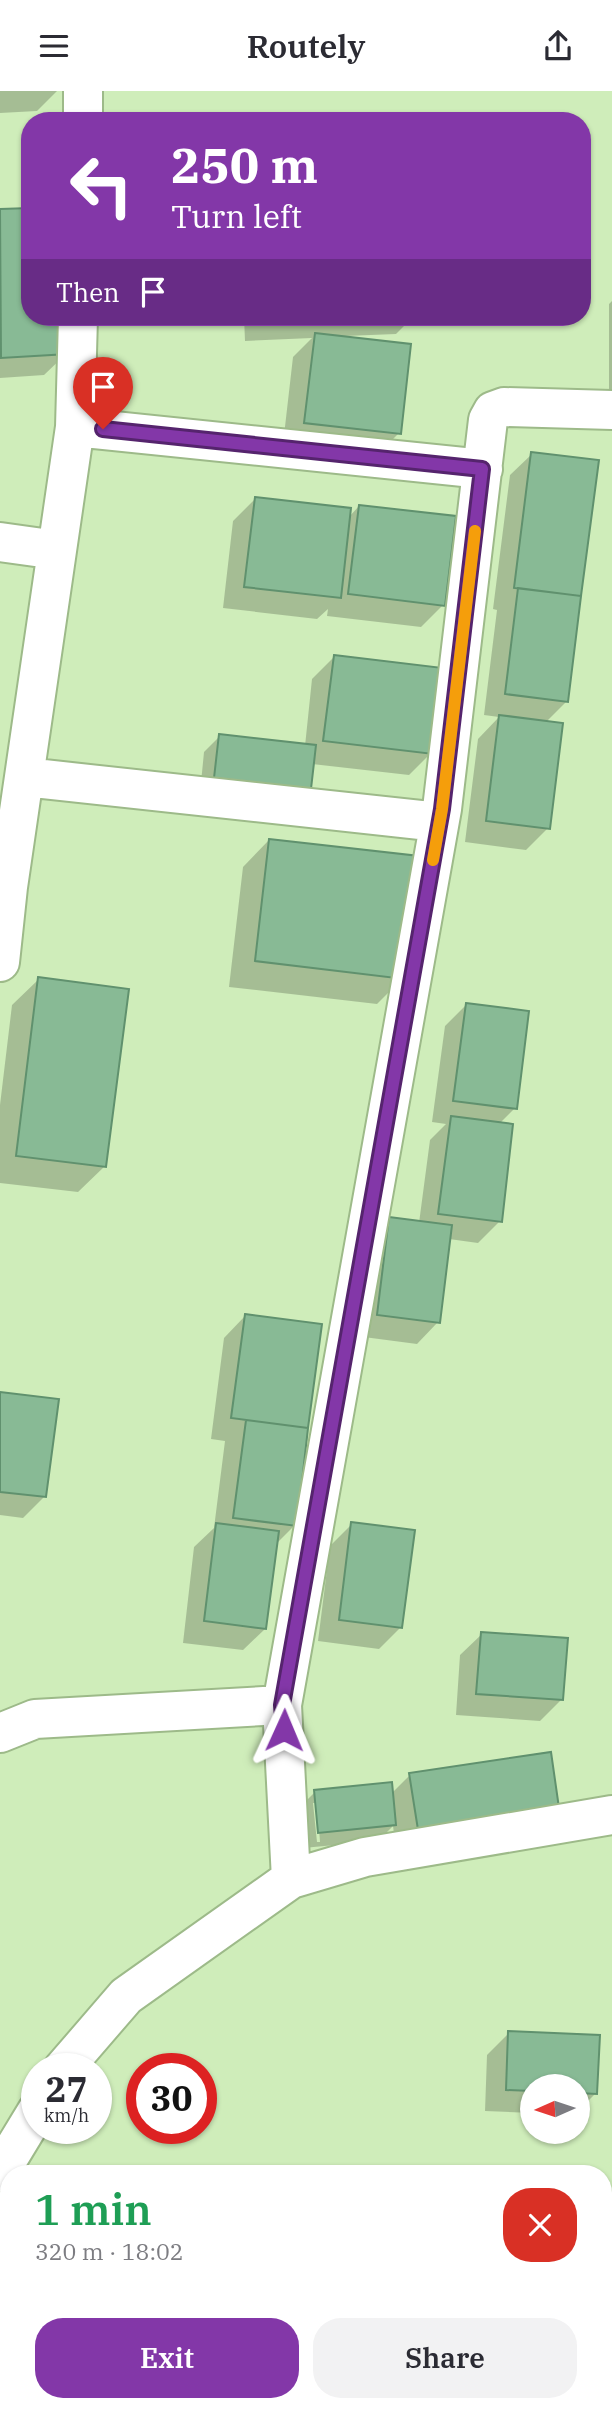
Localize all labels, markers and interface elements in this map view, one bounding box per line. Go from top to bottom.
text: Routely [247,25,365,67]
icon: menu [35,27,73,65]
icon: share [539,27,577,65]
text: 250 m [171,133,318,196]
icon: left [56,140,147,231]
text: Turn left [171,195,302,237]
icon: arrive [134,273,172,311]
text: Then [56,275,120,309]
pin [73,357,133,429]
icon: arrive [84,368,122,406]
position arrow [247,1693,321,1767]
speed limit sign: 30 [126,2053,217,2144]
text: 27 [45,2066,88,2112]
north arrow [520,2074,590,2144]
map controls [520,2074,590,2144]
text: km/h [44,2104,89,2127]
text: 1 min [35,2182,152,2237]
button: close [503,2188,577,2262]
text: 320 m · 18:02 [35,2236,184,2266]
button: Exit [35,2318,299,2398]
button: Share [313,2318,577,2398]

